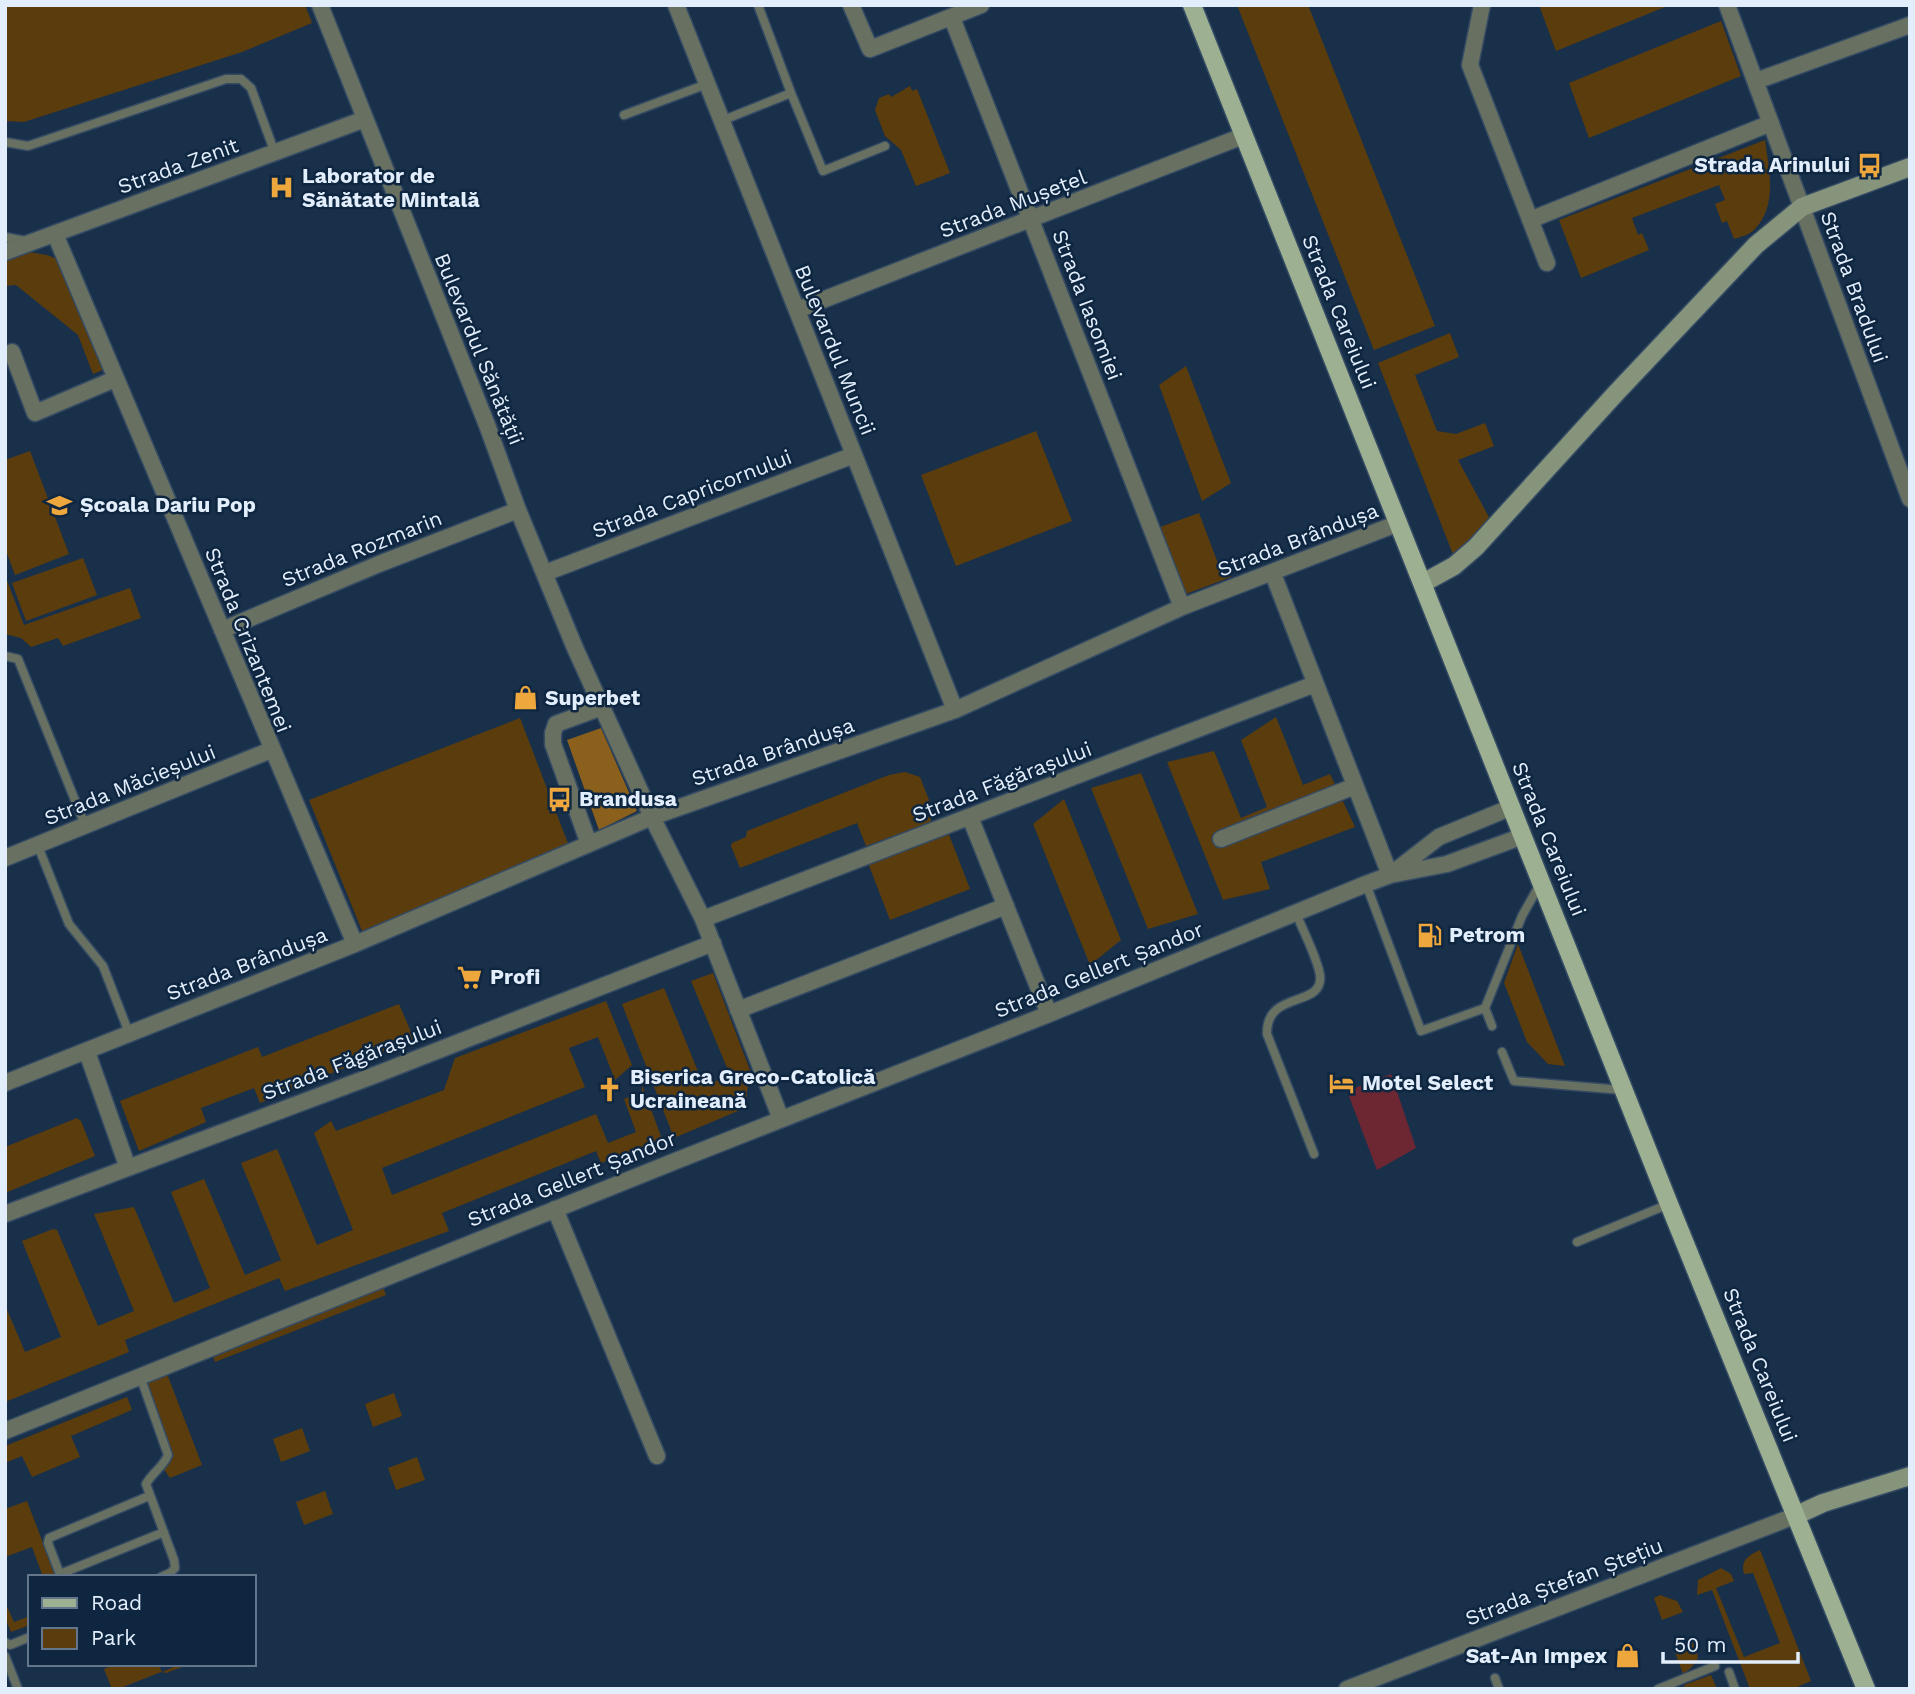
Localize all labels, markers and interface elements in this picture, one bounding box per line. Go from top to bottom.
street label: Strada Zenit [114,132,242,199]
bus stop icon: Strada Arinului [1856,151,1884,179]
place label: Strada Arinului [1694,152,1850,177]
place label: Laborator de Sănătate Mintală [302,163,481,212]
street label: Strada Mușețel [936,164,1090,243]
hospital icon: Laborator de Sănătate Mintală [268,174,296,202]
street label: Strada Bradului [1816,208,1893,366]
street label: Strada Iasomiei [1047,226,1128,384]
street label: Strada Careiului [1297,231,1382,393]
street label: Bulevardul Sănătății [430,249,529,448]
street label: Bulevardul Muncii [790,261,881,439]
street label: Strada Capricornului [589,444,795,543]
school or university icon: Școala Dariu Pop [46,491,74,519]
place label: Școala Dariu Pop [80,492,256,517]
street label: Strada Brândușa [1214,497,1382,582]
street label: Strada Rozmarin [278,505,446,592]
street label: Strada Crizantemei [200,544,297,736]
shop icon: Superbet [511,684,539,712]
place label: Superbet [545,685,640,710]
street label: Strada Brândușa [688,712,857,791]
street label: Strada Făgărașului [909,736,1095,827]
street label: Strada Măcieșului [41,739,219,830]
street label: Strada Careiului [1507,758,1592,920]
bus stop icon: Brandusa [545,785,573,813]
place label: Brandusa [579,786,678,811]
street label: Strada Gellert Șandor [991,916,1207,1023]
street label: Strada Brândușa [163,921,331,1006]
fuel station icon: Petrom [1415,921,1443,949]
place label: Petrom [1449,922,1525,947]
supermarket icon: Profi [456,963,484,991]
place label: Profi [490,964,540,989]
street label: Strada Făgărașului [259,1014,445,1105]
place label: Biserica Greco-Catolică Ucraineană [630,1064,876,1113]
hotel icon: Motel Select [1328,1069,1356,1097]
place label: Motel Select [1362,1070,1493,1095]
church icon: Biserica Greco-Catolică Ucraineană [596,1075,624,1103]
street label: Strada Gellert Șandor [464,1125,680,1232]
street label: Strada Careiului [1718,1284,1803,1446]
street label: Strada Ștefan Ștețiu [1462,1532,1666,1631]
legend [28,1575,256,1666]
text: Road [91,1590,142,1615]
scale bar [1663,1620,1798,1664]
text: Park [91,1625,136,1650]
text: 50 m [1674,1632,1726,1657]
shop icon: Sat-An Impex [1613,1642,1641,1670]
place label: Sat-An Impex [1466,1643,1608,1668]

